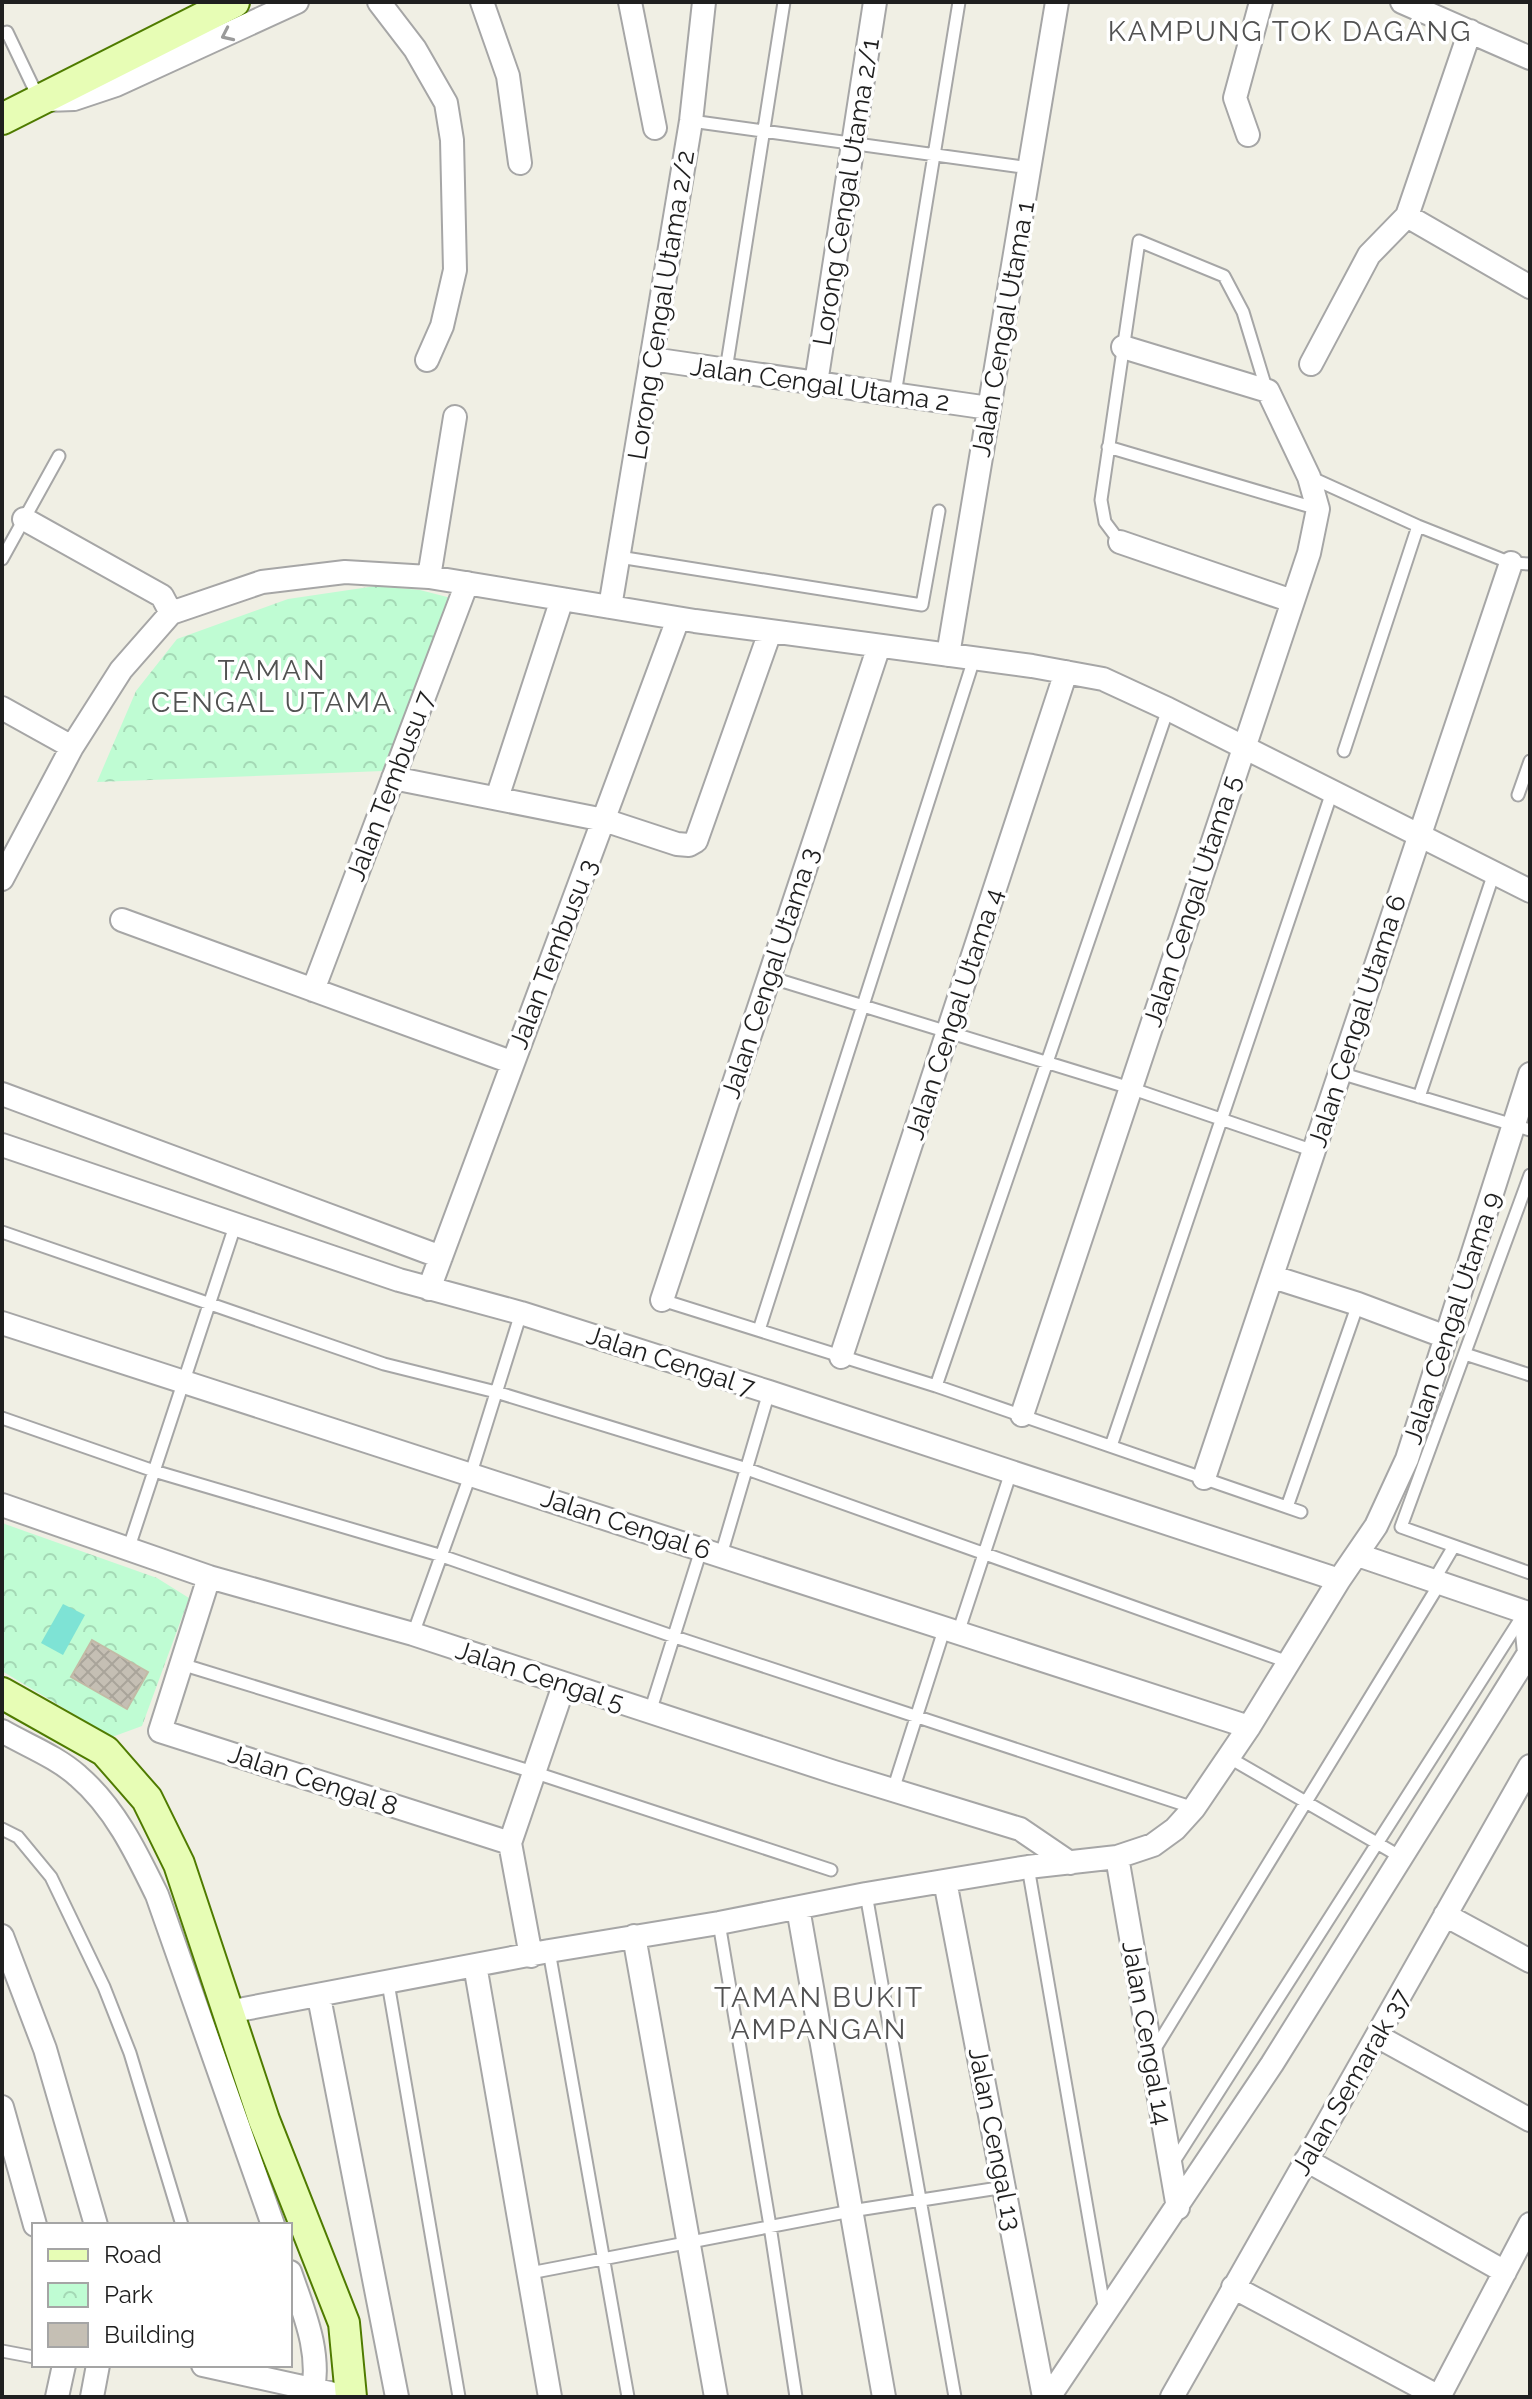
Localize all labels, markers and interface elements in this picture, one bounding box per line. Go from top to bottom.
district label: KAMPUNG TOK DAGANG [1108,15,1472,48]
one-way arrow [221,25,235,41]
street label: Lorong Cengal Utama 2/1 [807,36,885,348]
street label: Lorong Cengal Utama 2/2 [622,148,700,462]
street label: Jalan Cengal Utama 1 [966,199,1040,459]
street label: Jalan Cengal Utama 2 [688,351,952,417]
district label: TAMAN CENGAL UTAMA [151,654,393,719]
street label: Jalan Tembusu 7 [340,687,440,885]
street label: Jalan Cengal Utama 5 [1137,772,1247,1030]
street label: Jalan Cengal Utama 3 [715,844,825,1102]
street label: Jalan Tembusu 3 [503,855,603,1053]
street label: Jalan Cengal Utama 4 [899,885,1009,1143]
street label: Jalan Cengal Utama 6 [1302,891,1412,1151]
street label: Jalan Cengal Utama 9 [1397,1188,1507,1448]
street label: Jalan Cengal 7 [583,1320,759,1402]
street label: Jalan Cengal 6 [537,1482,715,1566]
street label: Jalan Cengal 5 [452,1635,628,1717]
street label: Jalan Cengal 8 [225,1738,401,1822]
street label: Jalan Cengal 14 [1116,1939,1178,2127]
district label: TAMAN BUKIT AMPANGAN [714,1981,924,2046]
street label: Jalan Semarak 37 [1286,1984,1417,2180]
street label: Jalan Cengal 13 [963,2045,1027,2233]
legend [32,2223,292,2367]
text: Road [104,2240,162,2269]
text: Park [104,2280,153,2309]
text: Building [104,2320,195,2349]

